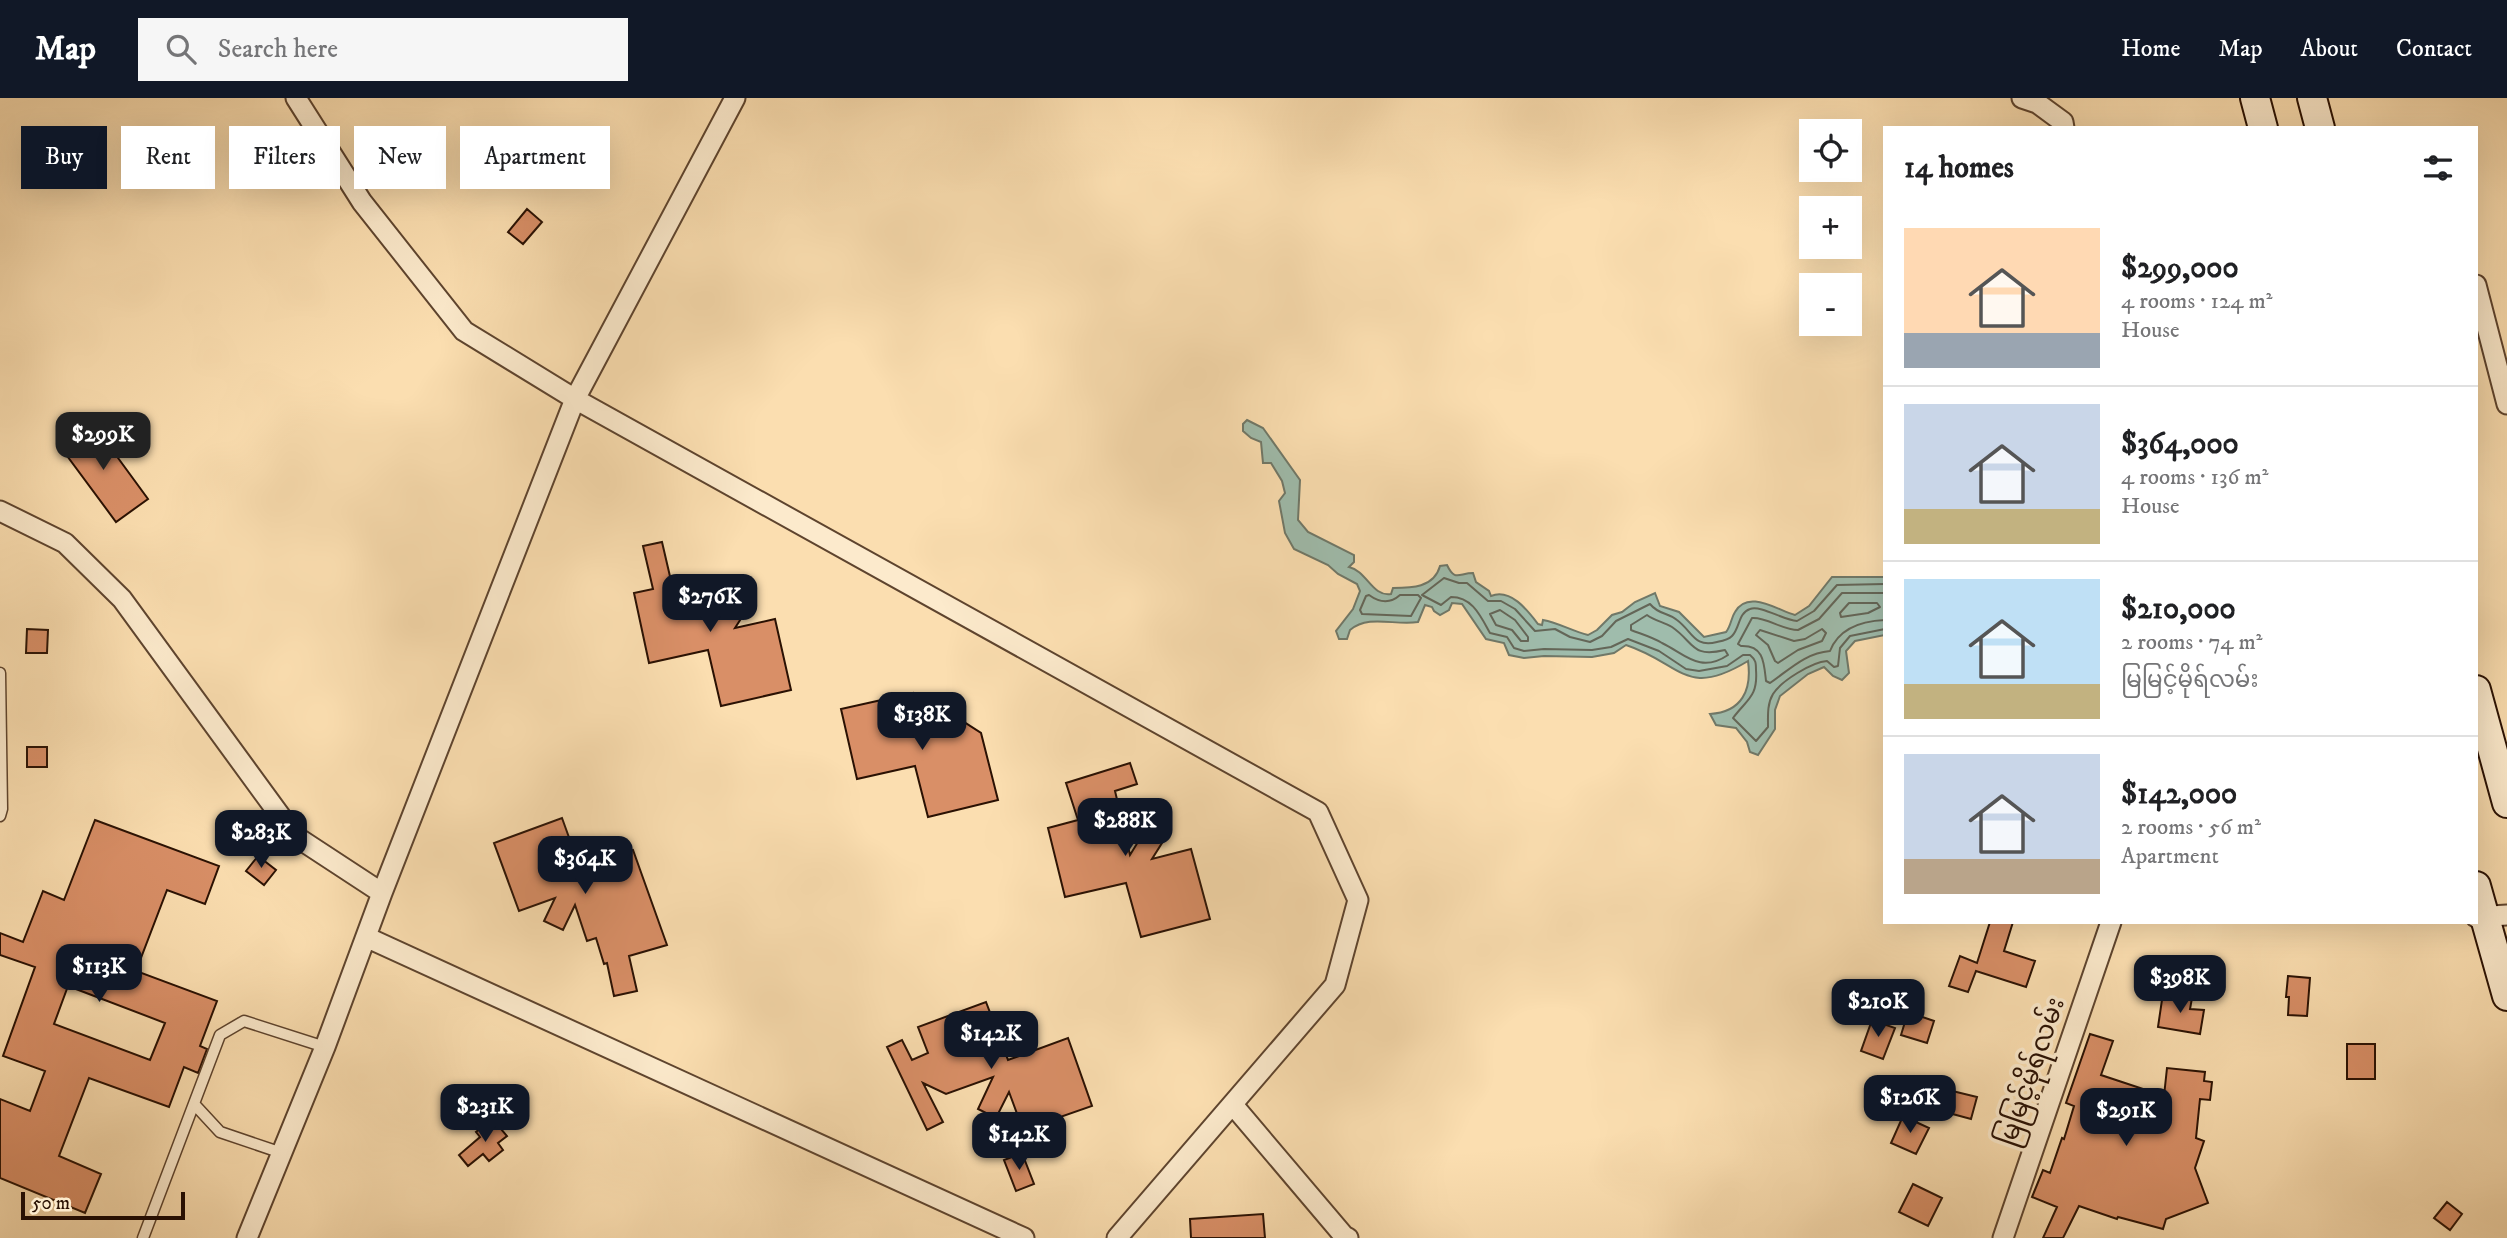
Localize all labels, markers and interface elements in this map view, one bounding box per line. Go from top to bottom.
search box [138,18,628,81]
text: Map [35,29,96,70]
icon: search [162,30,200,68]
text: Search here [218,33,338,66]
text: Home [2121,34,2180,64]
text: Map [2218,34,2263,64]
text: About [2301,34,2358,64]
text: Contact [2396,34,2472,64]
map controls [1799,119,1862,336]
button: locate [1799,119,1862,182]
chip: Buy [21,126,107,189]
chip: Rent [121,126,215,189]
chip: Filters [229,126,340,189]
chip: New [354,126,446,189]
chip: Apartment [460,126,610,189]
icon: filters [2419,149,2457,187]
text: 14 homes [1904,150,2014,187]
button: + [1799,196,1862,259]
text: $299,000 [2121,250,2239,287]
icon: home [1960,256,2044,340]
button: − [1799,273,1862,336]
text: 4 rooms · 124 m² [2121,287,2272,316]
text: House [2121,316,2179,345]
pin: $299K [54,412,152,472]
text: $299K [72,420,134,449]
text: $364,000 [2121,426,2239,463]
icon: home [1960,432,2044,516]
text: 4 rooms · 136 m² [2121,463,2268,492]
text: House [2121,492,2179,521]
pin: $276K [661,574,759,634]
text: $276K [678,582,742,611]
text: $210,000 [2121,591,2236,628]
icon: home [1960,607,2044,691]
text: 2 rooms · 74 m² [2121,628,2262,657]
text: မြမြင့်မိုရ်လမ်း [2121,666,2258,695]
pin: $138K [873,692,971,752]
text: $138K [893,700,951,729]
text: $142,000 [2121,776,2237,813]
icon: home [1960,782,2044,866]
pin: $288K [1076,798,1174,858]
text: $288K [1093,806,1157,835]
pin: $283K [212,810,310,870]
text: 2 rooms · 56 m² [2121,813,2261,842]
text: $283K [231,818,291,847]
pin: $364K [536,836,634,896]
text: Apartment [2121,842,2219,871]
text: $364K [554,844,616,873]
pin: $113K [50,944,148,1004]
text: $113K [72,952,126,981]
pin: $398K [2131,956,2229,1015]
text: $398K [2150,963,2210,992]
pin: $210K [1829,979,1927,1039]
text: $210K [1848,987,1908,1016]
street label: မြမြင့်မိုရ်လမ်း [1989,993,2076,1152]
pin: $142K [942,1012,1040,1071]
text: $142K [960,1019,1022,1048]
pin: $126K [1861,1076,1959,1135]
text: $126K [1880,1083,1940,1112]
pin: $231K [436,1084,534,1144]
pin: $291K [2077,1088,2175,1148]
text: $231K [456,1092,514,1121]
text: $291K [2096,1096,2156,1125]
pin: $142K [970,1112,1068,1172]
text: $142K [988,1120,1050,1149]
scale bar [21,1189,186,1221]
text: 50 m [32,1192,70,1215]

